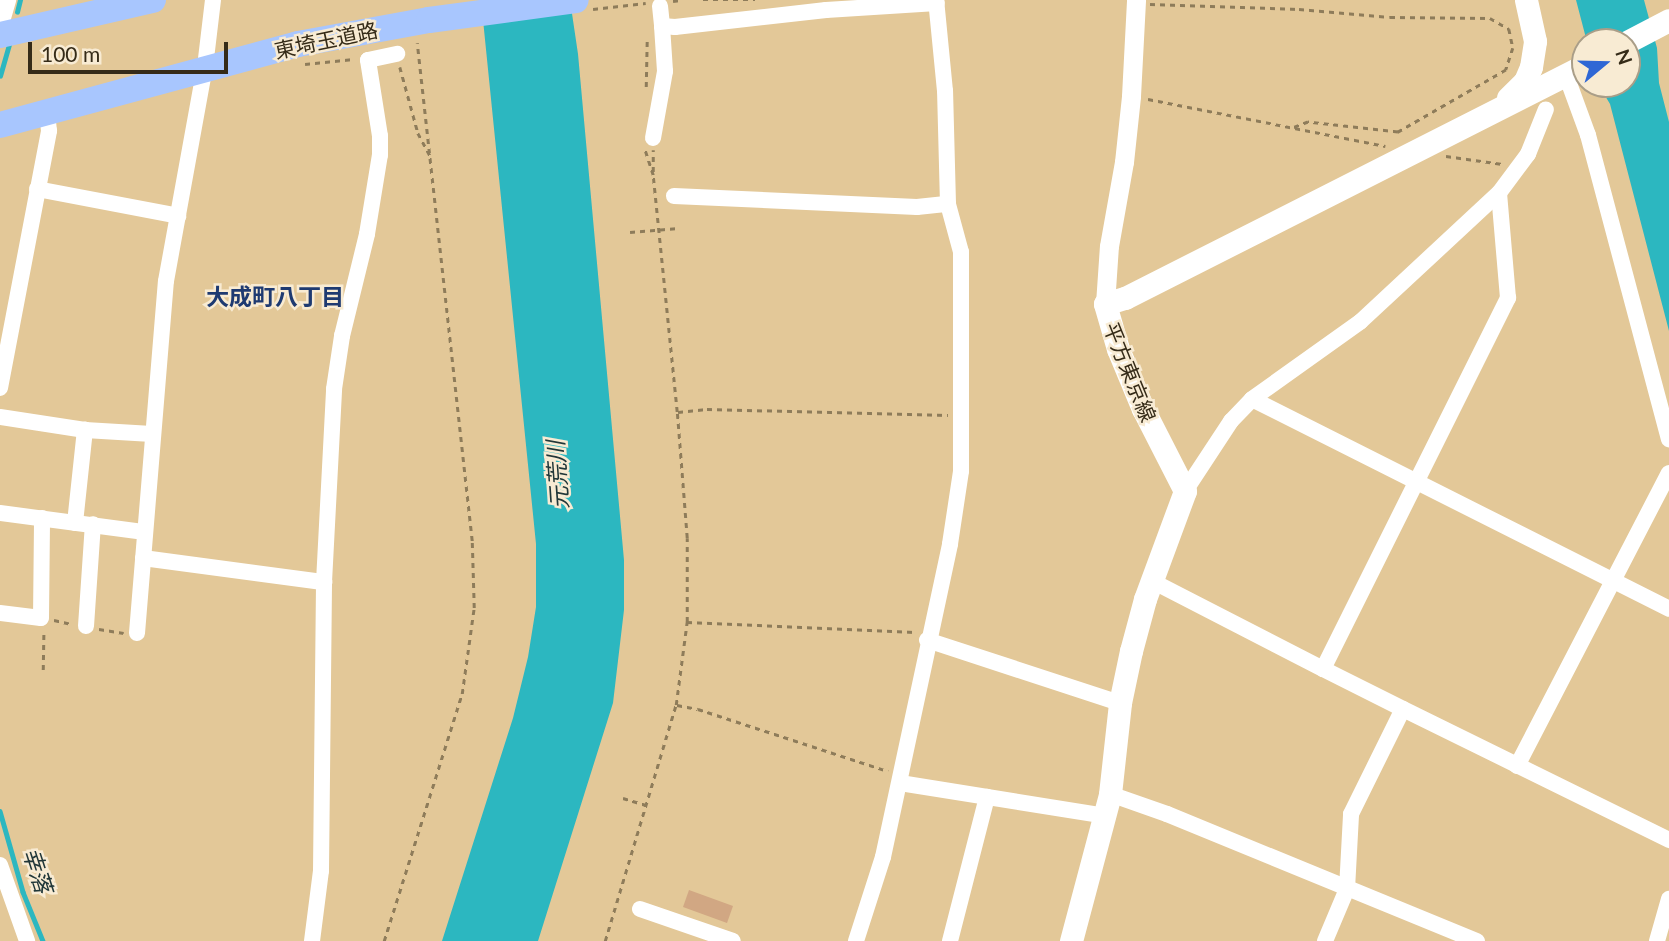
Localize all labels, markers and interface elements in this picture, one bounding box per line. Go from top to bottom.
street label: 東埼玉道路 [272,17,380,63]
scale bar [32,28,231,72]
north arrow [1571,28,1641,98]
text: 100 m [41,41,100,66]
text: N [1611,46,1638,67]
district label: 大成町八丁目 [206,282,344,310]
street label: 平方東京線 [1099,319,1161,425]
water label: 元荒川 [541,440,573,510]
water label: 幸落 [18,844,58,896]

